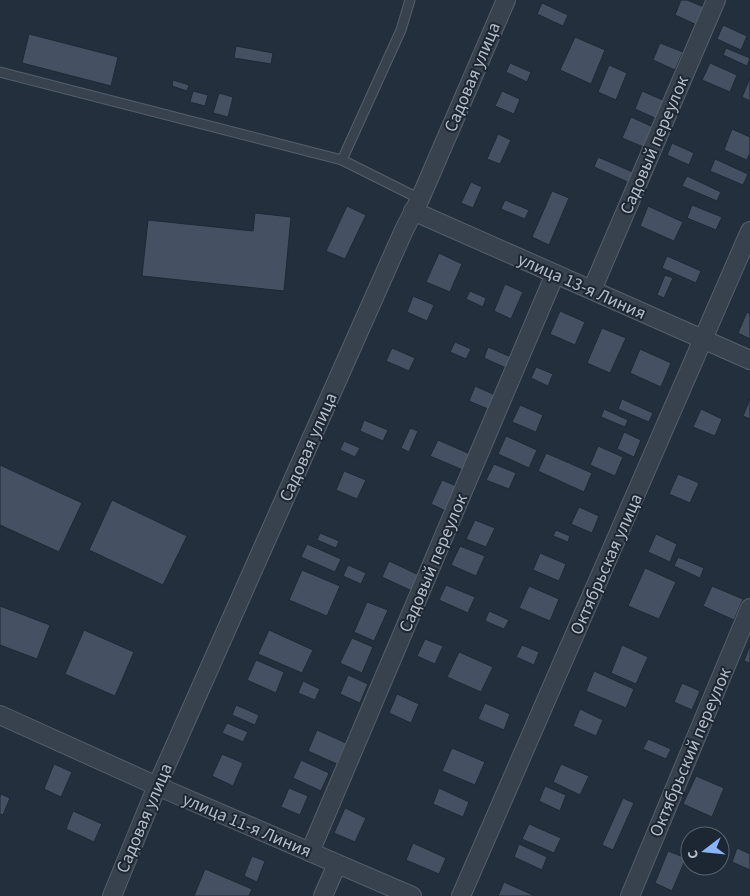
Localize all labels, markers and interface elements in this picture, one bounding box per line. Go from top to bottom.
street label: Садовая улица [438,18,507,136]
street label: Садовый переулок [614,72,695,218]
street label: улица 13-я Линия [514,247,650,326]
street label: Садовая улица [273,389,344,506]
street label: Садовый переулок [393,490,474,636]
street label: Октябрьская улица [564,490,649,639]
street label: Октябрьский переулок [643,664,737,841]
street label: Садовая улица [110,759,179,877]
street label: улица 11-я Линия [178,787,315,864]
north arrow [680,826,730,876]
text: С [683,848,704,861]

